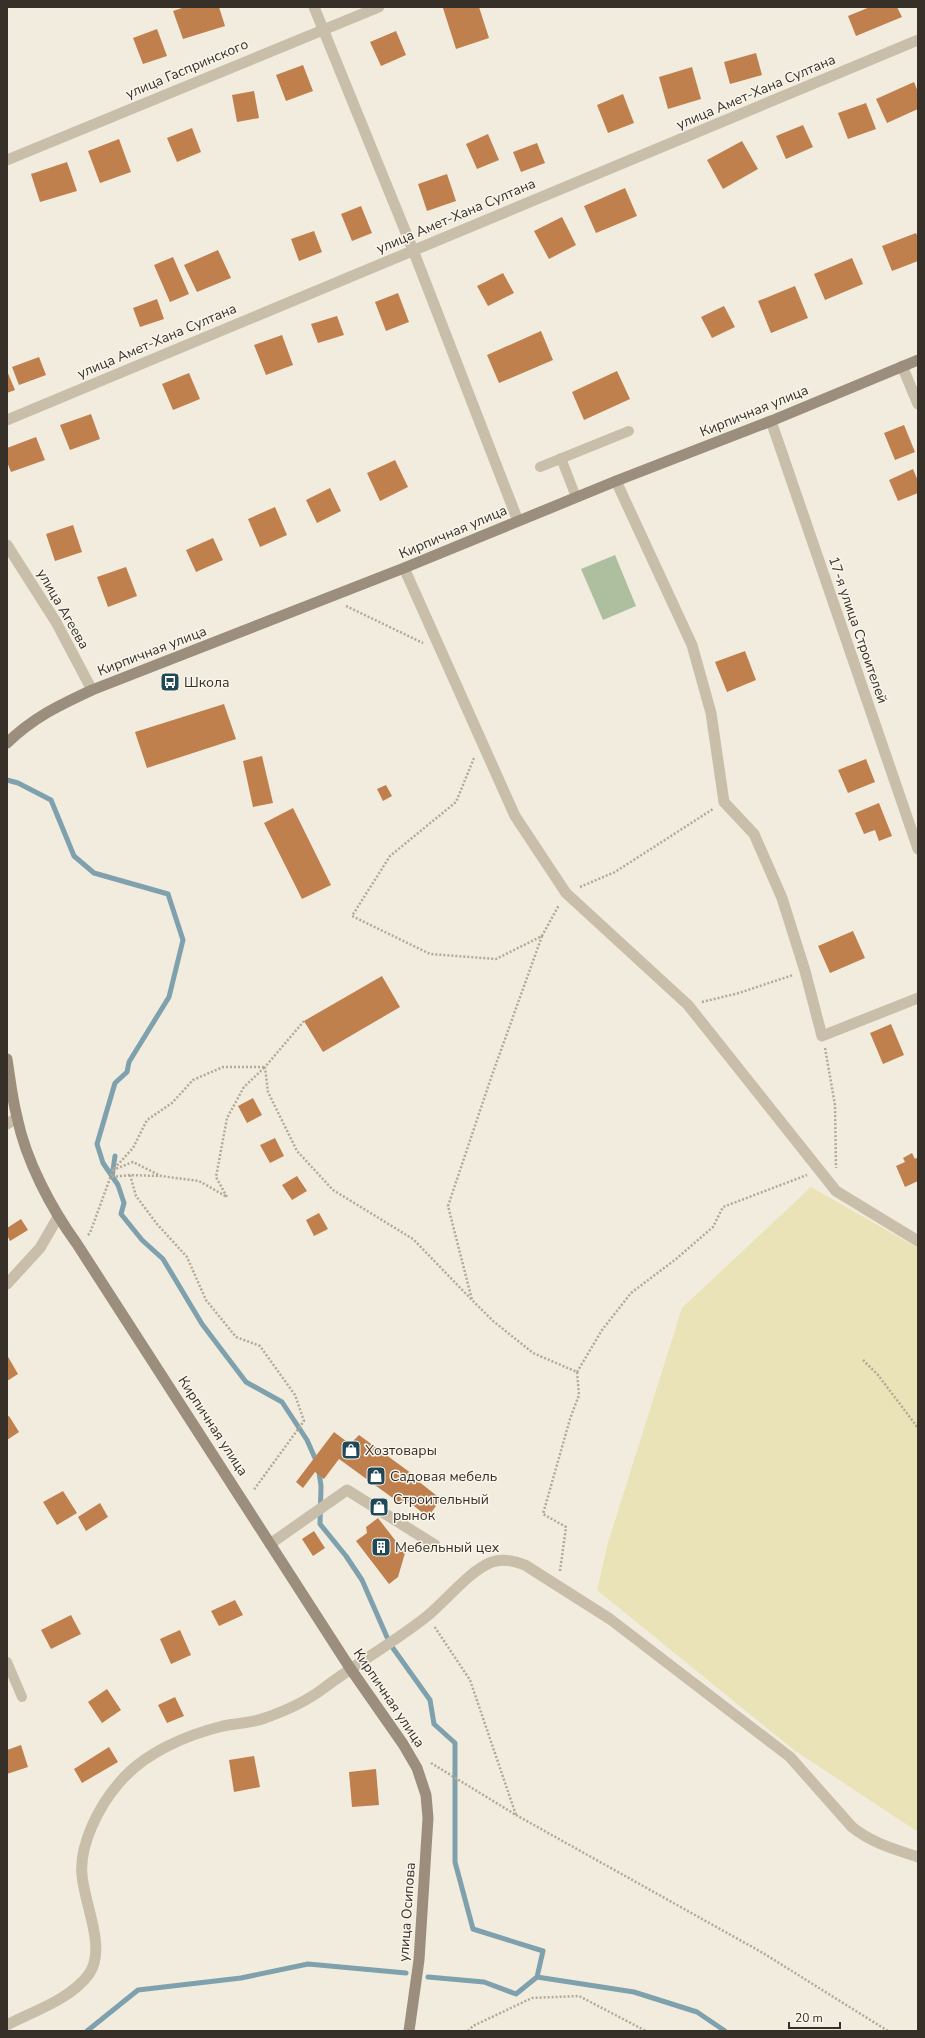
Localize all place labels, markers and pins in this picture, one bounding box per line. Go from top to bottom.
bus stop icon: Школа [159,671,181,693]
place label: Школа [184,673,229,692]
shop icon: Хозтовары [340,1439,362,1461]
place label: Хозтовары [365,1441,437,1460]
shop icon: Садовая мебель [365,1465,387,1487]
place label: Садовая мебель [390,1467,497,1486]
place label: Строительный рынок [393,1490,489,1525]
shop icon: Строительный рынок [368,1496,390,1518]
building icon: Мебельный цех [370,1536,392,1558]
place label: Мебельный цех [395,1538,500,1557]

